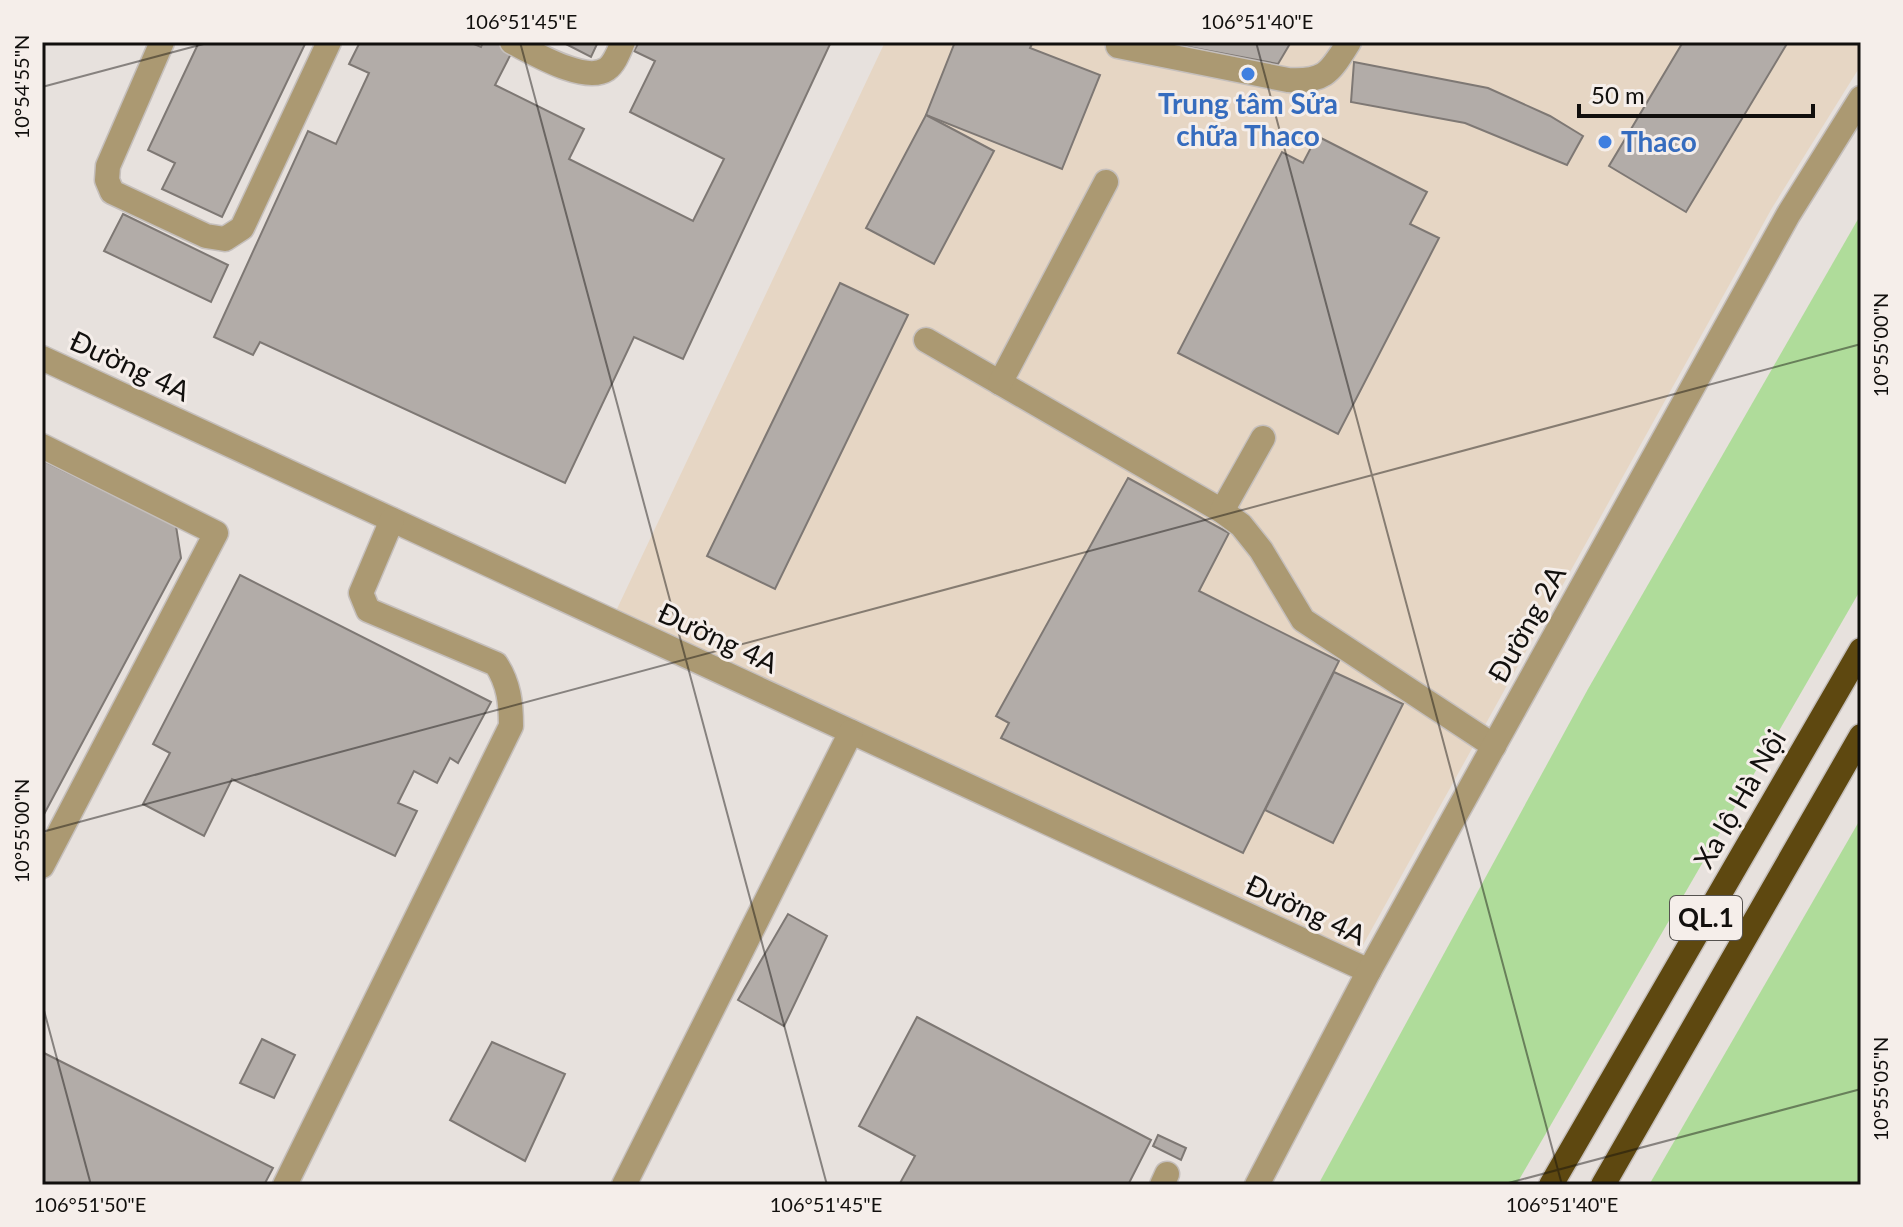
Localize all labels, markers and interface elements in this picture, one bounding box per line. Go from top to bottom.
text: 106°51'45"E [465,9,577,33]
text: 106°51'40"E [1201,9,1313,33]
text: 10°54'55"N [9,35,33,139]
marker: Trung tâm Sửa chữa Thaco [1239,65,1257,83]
scale bar [1579,68,1813,118]
text: 50 m [1591,80,1645,109]
place label: Trung tâm Sửa chữa Thaco [1158,86,1338,152]
place label: Thaco [1621,124,1697,158]
marker: Thaco [1596,133,1614,151]
text: 10°55'00"N [1868,293,1892,397]
street label: Đường 4A [65,323,196,408]
street label: Đường 2A [1480,559,1572,688]
street label: Đường 4A [653,595,784,680]
street label: Xa lộ Hà Nội [1686,723,1792,874]
text: 10°55'00"N [9,779,33,883]
street label: Đường 4A [1241,867,1372,952]
road number: QL.1 [1670,896,1742,940]
text: 10°55'05"N [1868,1037,1892,1141]
text: 106°51'50"E [34,1192,146,1216]
text: 106°51'45"E [770,1192,882,1216]
text: 106°51'40"E [1506,1192,1618,1216]

